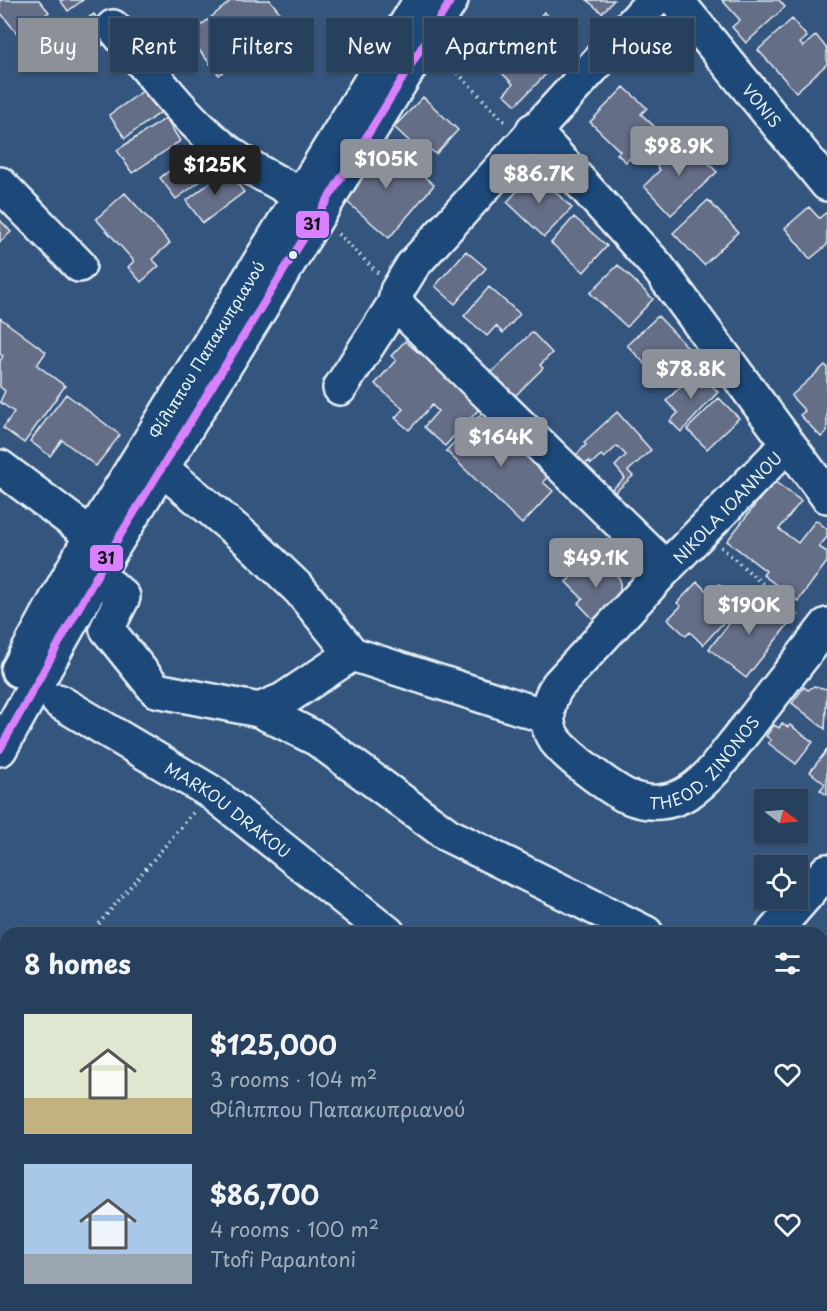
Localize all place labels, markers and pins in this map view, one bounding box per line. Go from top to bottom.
pin: $98.9K [630,126,728,177]
pin: $105K [344,139,428,190]
pin: $125K [173,145,257,196]
pin: $86.7K [490,154,588,205]
unlabelled marker [287,249,299,261]
pin: $78.8K [642,349,740,400]
pin: $164K [459,417,543,468]
pin: $49.1K [547,538,645,589]
pin: $190K [707,585,791,636]

